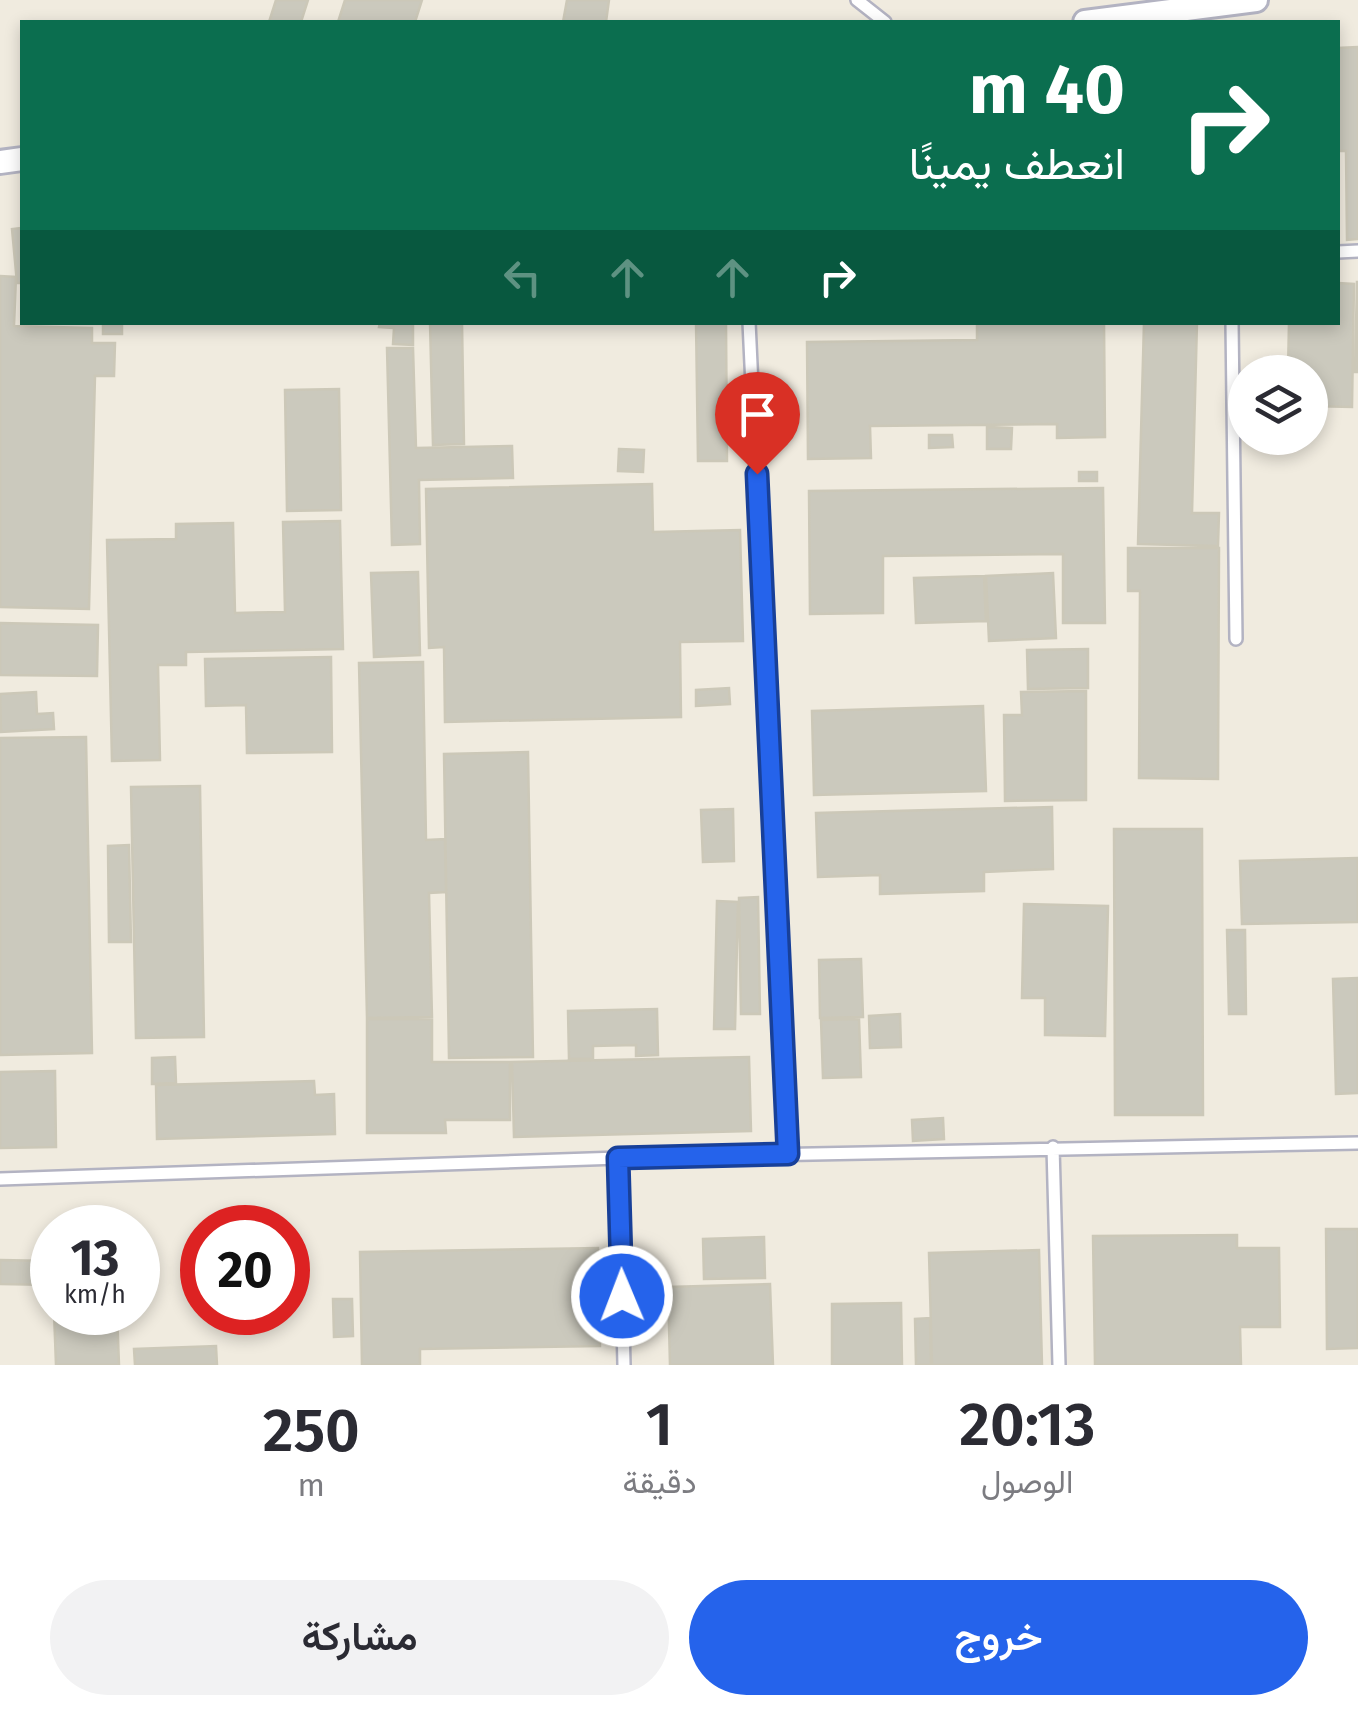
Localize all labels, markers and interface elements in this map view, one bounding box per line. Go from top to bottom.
text: 40 m [969,48,1125,132]
icon: right [1160,60,1290,190]
text: انعطف يمينًا [909,137,1125,191]
icon: left [495,250,550,305]
icon: ahead [600,250,655,305]
icon: ahead [705,250,760,305]
icon: right [810,250,865,305]
map controls [1228,355,1328,455]
button: layers [1228,355,1328,455]
pin [715,372,800,475]
icon: arrive [730,387,785,442]
speed limit sign: 20 [180,1205,310,1335]
text: 13 [70,1228,120,1288]
position arrow [570,1244,674,1348]
text: km/h [64,1280,126,1310]
text: 1 [646,1389,673,1461]
text: 20:13 [959,1389,1095,1461]
text: 250 [263,1395,360,1467]
text: دقيقة [623,1463,697,1501]
text: الوصول [981,1463,1073,1501]
text: m [298,1466,325,1504]
button: مشاركة [50,1580,669,1695]
button: خروج [689,1580,1308,1695]

